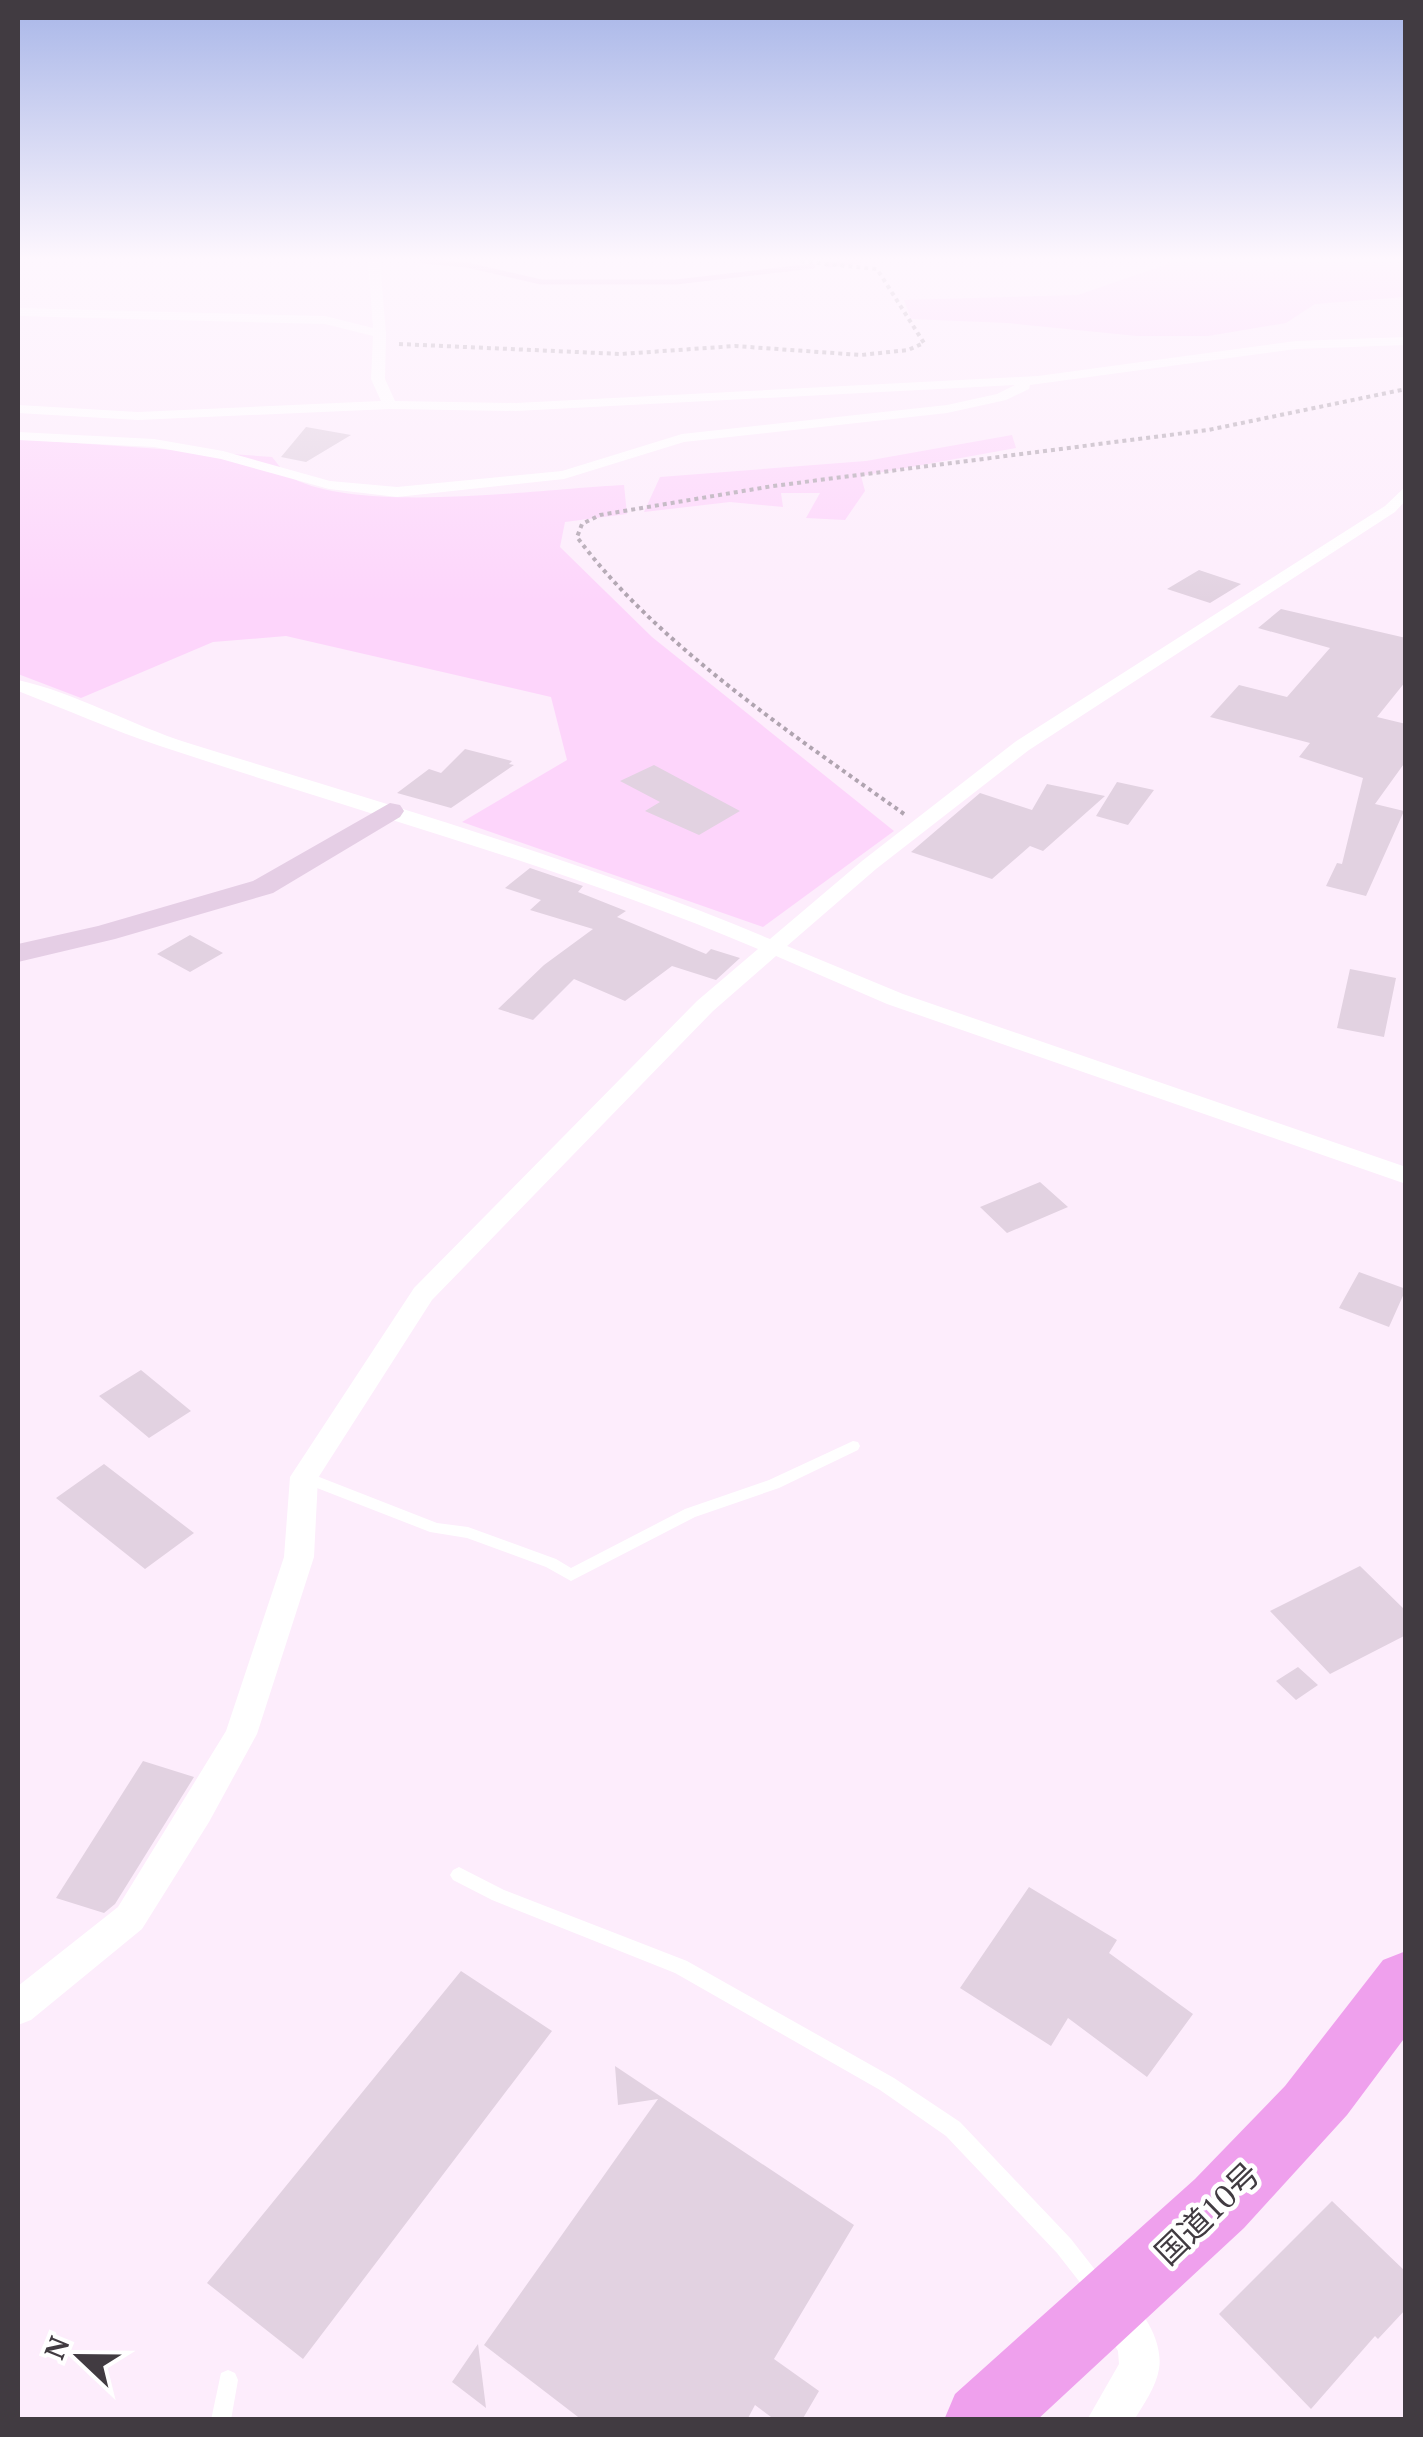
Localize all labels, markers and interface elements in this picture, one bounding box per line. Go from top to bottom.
street label: 国道10号 [1146,2153,1268,2273]
north arrow [30,2307,130,2407]
text: N [35,2331,77,2364]

